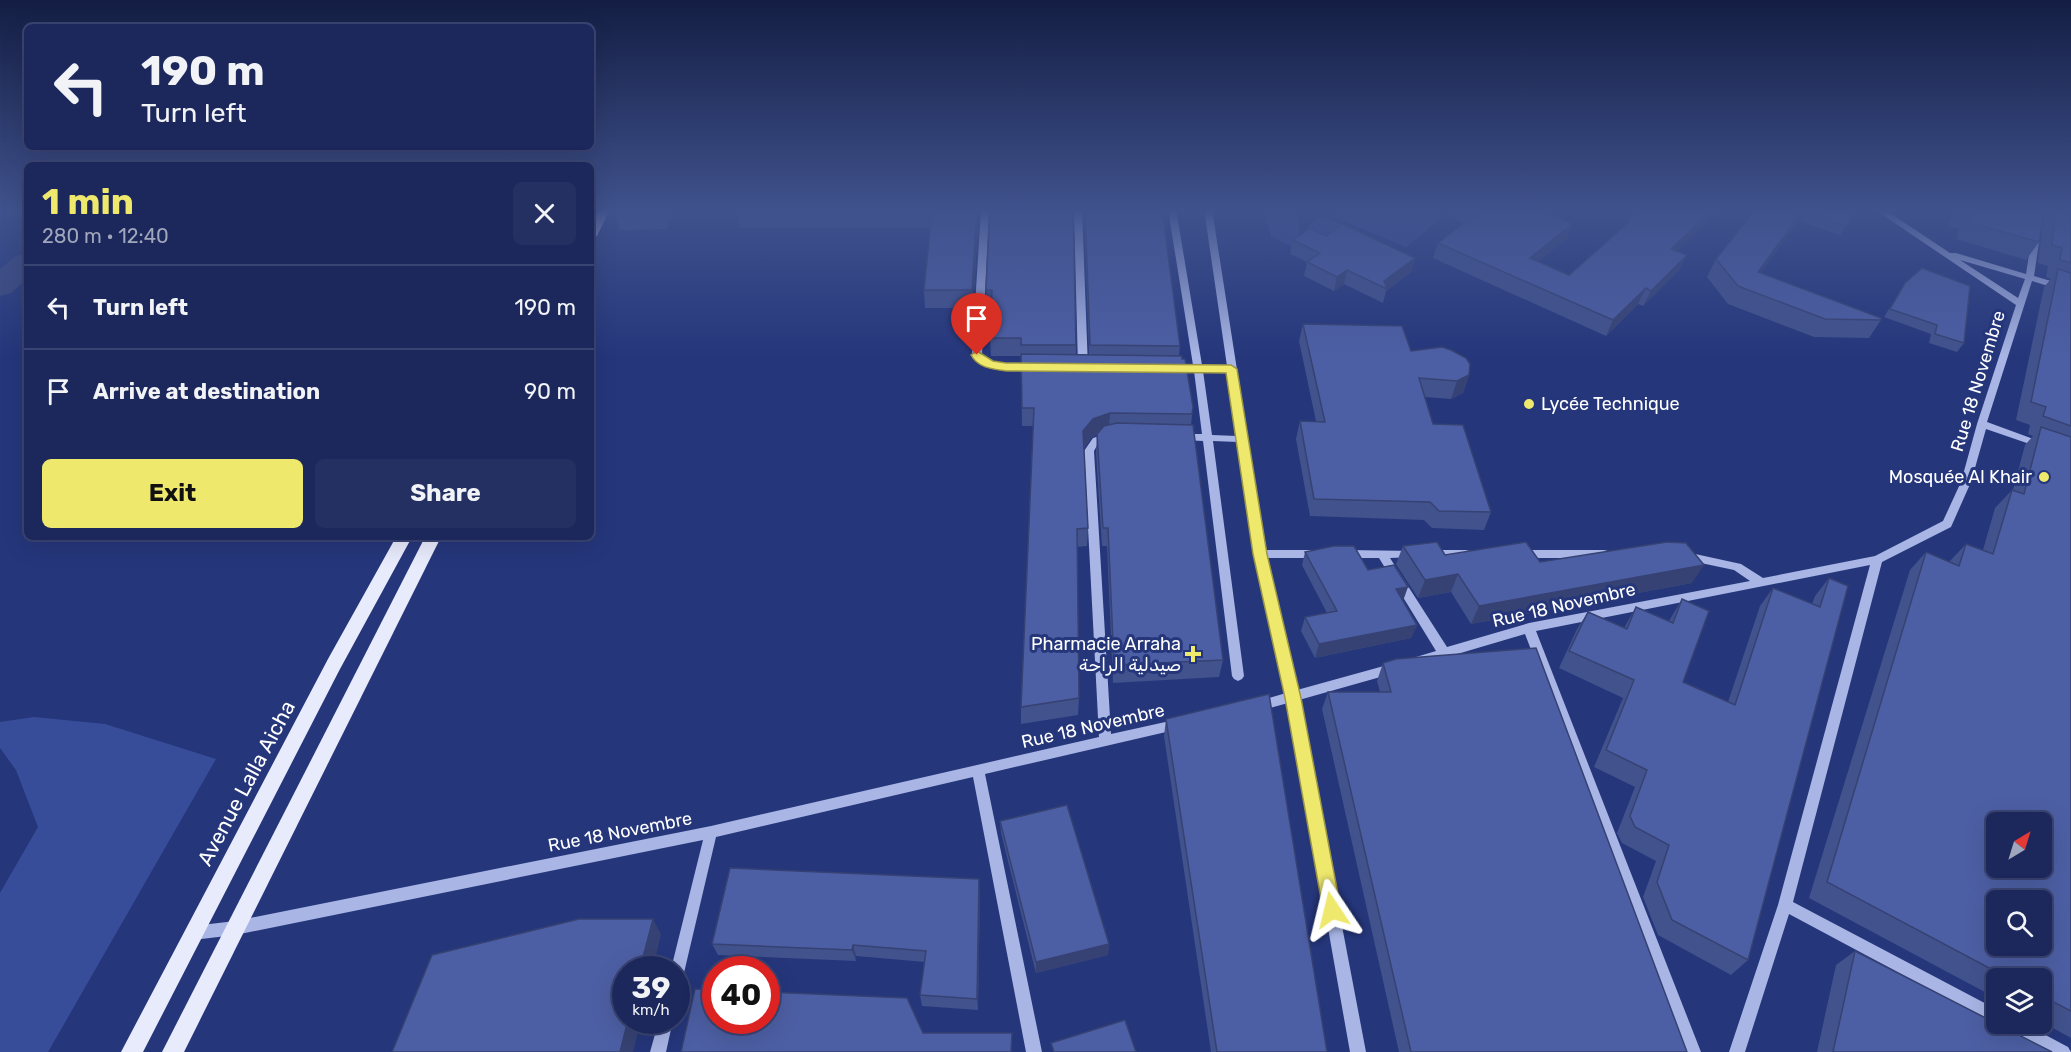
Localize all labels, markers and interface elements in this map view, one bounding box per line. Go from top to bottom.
text: 190 m [141,46,265,96]
icon: left [42,48,120,126]
text: Turn left [141,97,246,129]
text: 1 min [42,180,134,223]
button: close [513,182,576,245]
text: 280 m · 12:40 [42,224,169,248]
icon: left [42,291,75,324]
pin [951,293,1002,355]
text: Turn left [93,294,188,321]
text: 190 m [515,294,576,321]
icon: arrive [960,302,993,335]
street label: Rue 18 Novembre [1946,308,2010,454]
icon: arrive [42,375,75,408]
text: Arrive at destination [93,378,320,405]
text: 90 m [524,378,576,405]
place label: Lycée Technique [1541,393,1680,415]
marker: Lycée Technique [1522,397,1536,411]
button: Exit [42,459,303,528]
button: Share [315,459,576,528]
place label: Mosquée Al Khair [1889,466,2032,488]
marker: Mosquée Al Khair [2037,470,2051,484]
street label: Rue 18 Novembre [1490,578,1638,632]
place label: Pharmacie Arraha صيدلية الراحة [1031,633,1181,676]
marker: Pharmacie Arraha صيدلية الراحة [1186,647,1200,661]
street label: Avenue Lalla Aicha [192,696,300,870]
street label: Rue 18 Novembre [1019,699,1167,753]
street label: Rue 18 Novembre [546,807,694,857]
north arrow [1986,812,2052,878]
map controls [1986,812,2052,1034]
position arrow [1300,878,1364,942]
button: search [1986,890,2052,956]
speed limit sign: 40 [702,956,780,1034]
button: layers [1986,968,2052,1034]
text: 39 [632,970,671,1006]
text: km/h [632,1001,670,1019]

